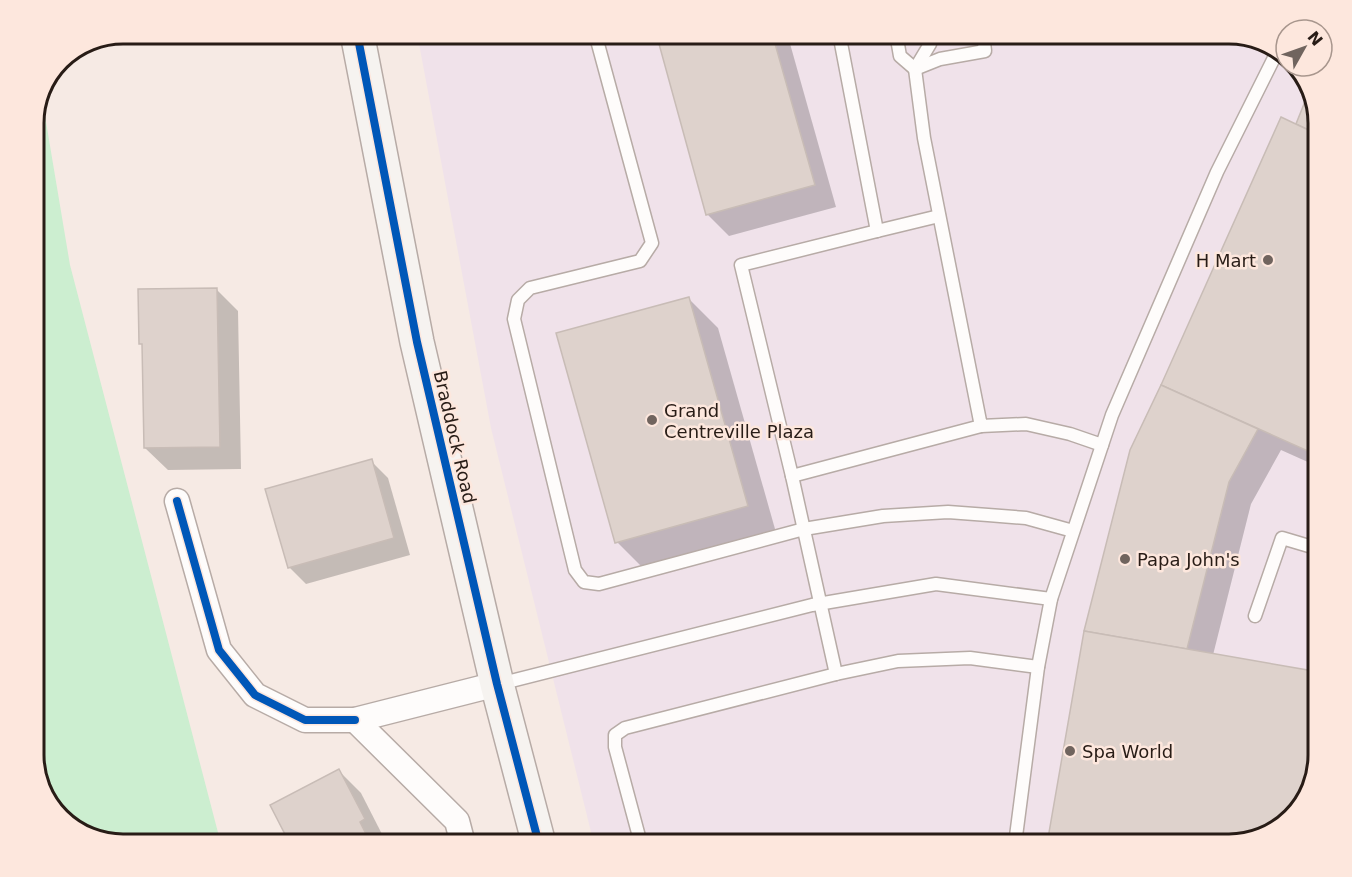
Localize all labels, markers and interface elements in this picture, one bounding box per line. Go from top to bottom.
north arrow [1274,18,1334,78]
text: N [1304,27,1327,50]
place label: H Mart [1196,250,1256,271]
marker: H Mart [1261,253,1275,267]
street label: Braddock Road [429,368,481,506]
place label: Grand Centreville Plaza [664,400,814,442]
marker: Grand Centreville Plaza [645,413,659,427]
place label: Papa John's [1137,549,1240,570]
marker: Papa John's [1118,552,1132,566]
place label: Spa World [1082,741,1173,762]
marker: Spa World [1063,744,1077,758]

